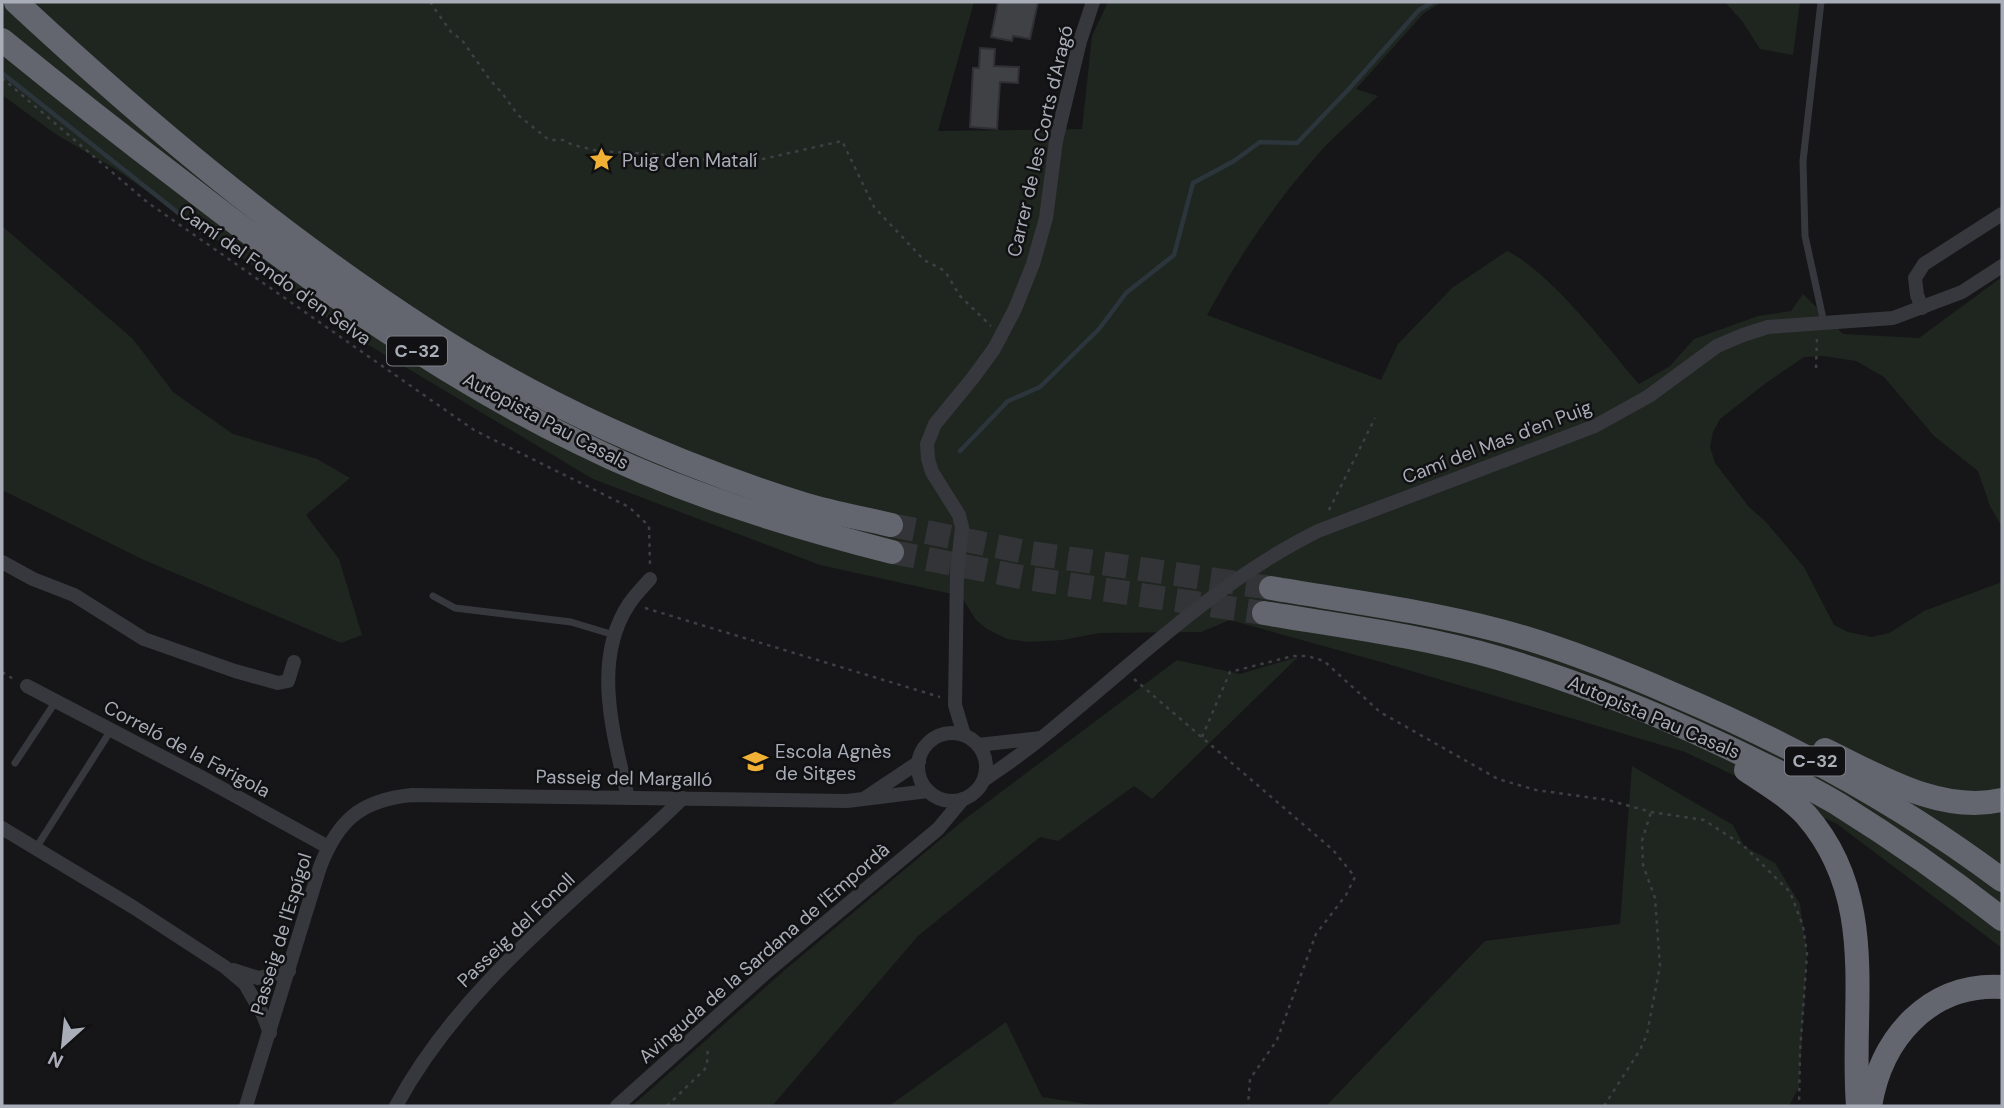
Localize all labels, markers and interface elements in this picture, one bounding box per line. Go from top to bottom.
street label: Carrer de les Corts d'Aragó [1001,23,1079,259]
place icon: Puig d'en Matalí [588,146,616,174]
place label: Puig d'en Matalí [622,148,758,173]
street label: Camí del Fondo d'en Selva [174,199,376,351]
road number: C-32 [387,337,447,366]
street label: Autopista Pau Casals [459,367,633,475]
street label: Camí del Mas d'en Puig [1399,394,1596,490]
street label: Autopista Pau Casals [1564,669,1744,765]
street label: Correló de la Farigola [100,695,274,803]
place label: Escola Agnès de Sitges [775,739,892,786]
road number: C-32 [1785,746,1845,776]
school or university icon: Escola Agnès de Sitges [741,748,769,776]
street label: Passeig del Margalló [535,764,713,792]
street label: Avinguda de la Sardana de l'Empordà [633,837,895,1069]
street label: Passeig de l'Espígol [244,850,318,1018]
street label: Passeig del Fonoll [452,867,580,993]
north arrow [28,1010,98,1080]
text: N [44,1045,67,1074]

